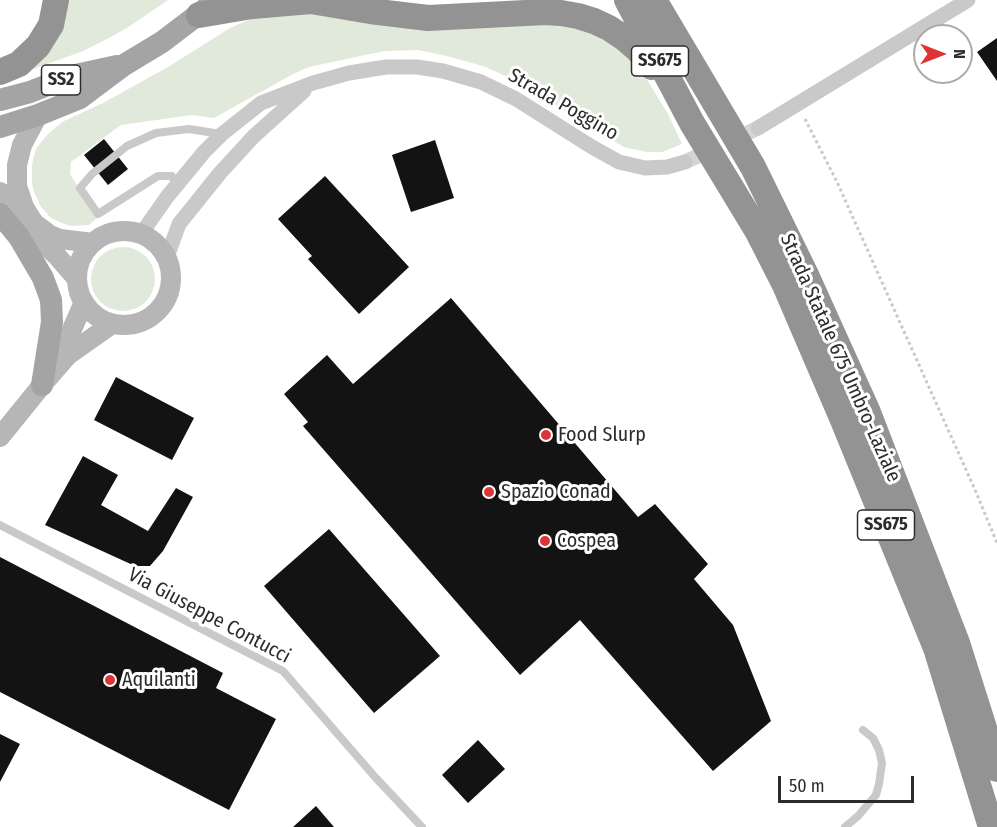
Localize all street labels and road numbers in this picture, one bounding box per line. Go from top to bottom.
road number: SS675 [632,46,688,76]
street label: Strada Poggino [504,64,622,146]
road number: SS2 [42,65,80,95]
street label: Strada Statale 675 Umbro-Laziale [774,230,906,486]
road number: SS675 [858,510,914,540]
street label: Via Giuseppe Contucci [124,563,294,669]

